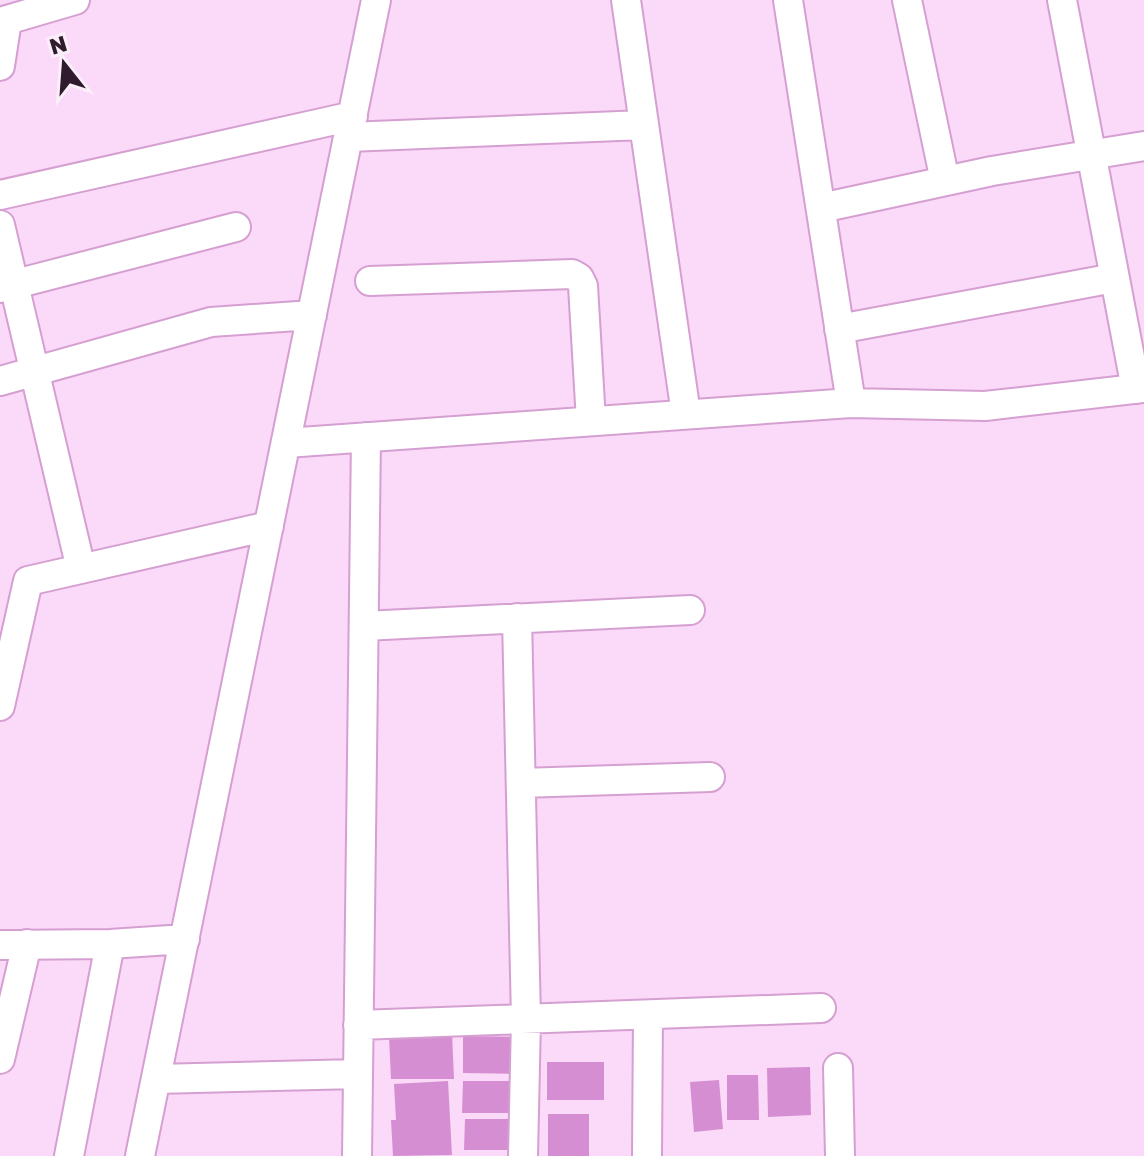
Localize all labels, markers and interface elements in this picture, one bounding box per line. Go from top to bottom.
north arrow [24,24,104,104]
text: N [46,29,70,60]

